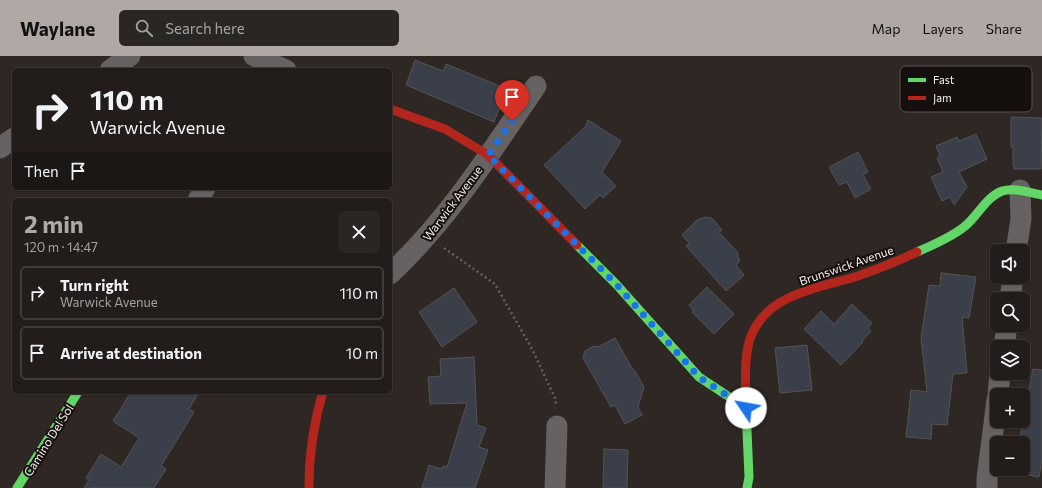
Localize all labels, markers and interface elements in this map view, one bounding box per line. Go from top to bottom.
search box [119,10,399,46]
text: Waylane [20,17,95,40]
icon: search [133,17,155,39]
text: Search here [165,19,245,37]
text: Map [872,20,900,37]
text: Layers [922,20,964,37]
text: Share [986,20,1022,37]
legend [900,66,1032,112]
text: Fast [933,73,955,86]
pin [495,80,529,121]
text: 110 m [90,82,164,116]
icon: right [24,84,76,136]
icon: arrive [501,86,523,108]
text: Jam [933,91,952,105]
text: Warwick Avenue [90,116,225,138]
icon: arrive [67,160,89,182]
text: Then [24,162,59,180]
street label: Warwick Avenue [419,163,485,243]
text: 2 min [24,209,84,238]
button: close [338,211,380,253]
text: 120 m · 14:47 [24,239,98,255]
street label: Brunswick Avenue [797,242,895,288]
map controls [990,244,1030,476]
button: sound [990,244,1030,284]
text: Turn right [60,276,129,294]
icon: right [26,282,48,304]
text: 110 m [339,284,378,302]
button: search [990,292,1030,332]
text: Warwick Avenue [60,294,158,310]
button: layers [990,340,1030,380]
icon: arrive [26,342,48,364]
text: Arrive at destination [60,344,202,362]
text: 10 m [346,344,378,362]
position arrow [725,387,767,429]
button: + [990,388,1030,428]
street label: Camino Del Sol [20,401,76,479]
button: − [990,436,1030,476]

